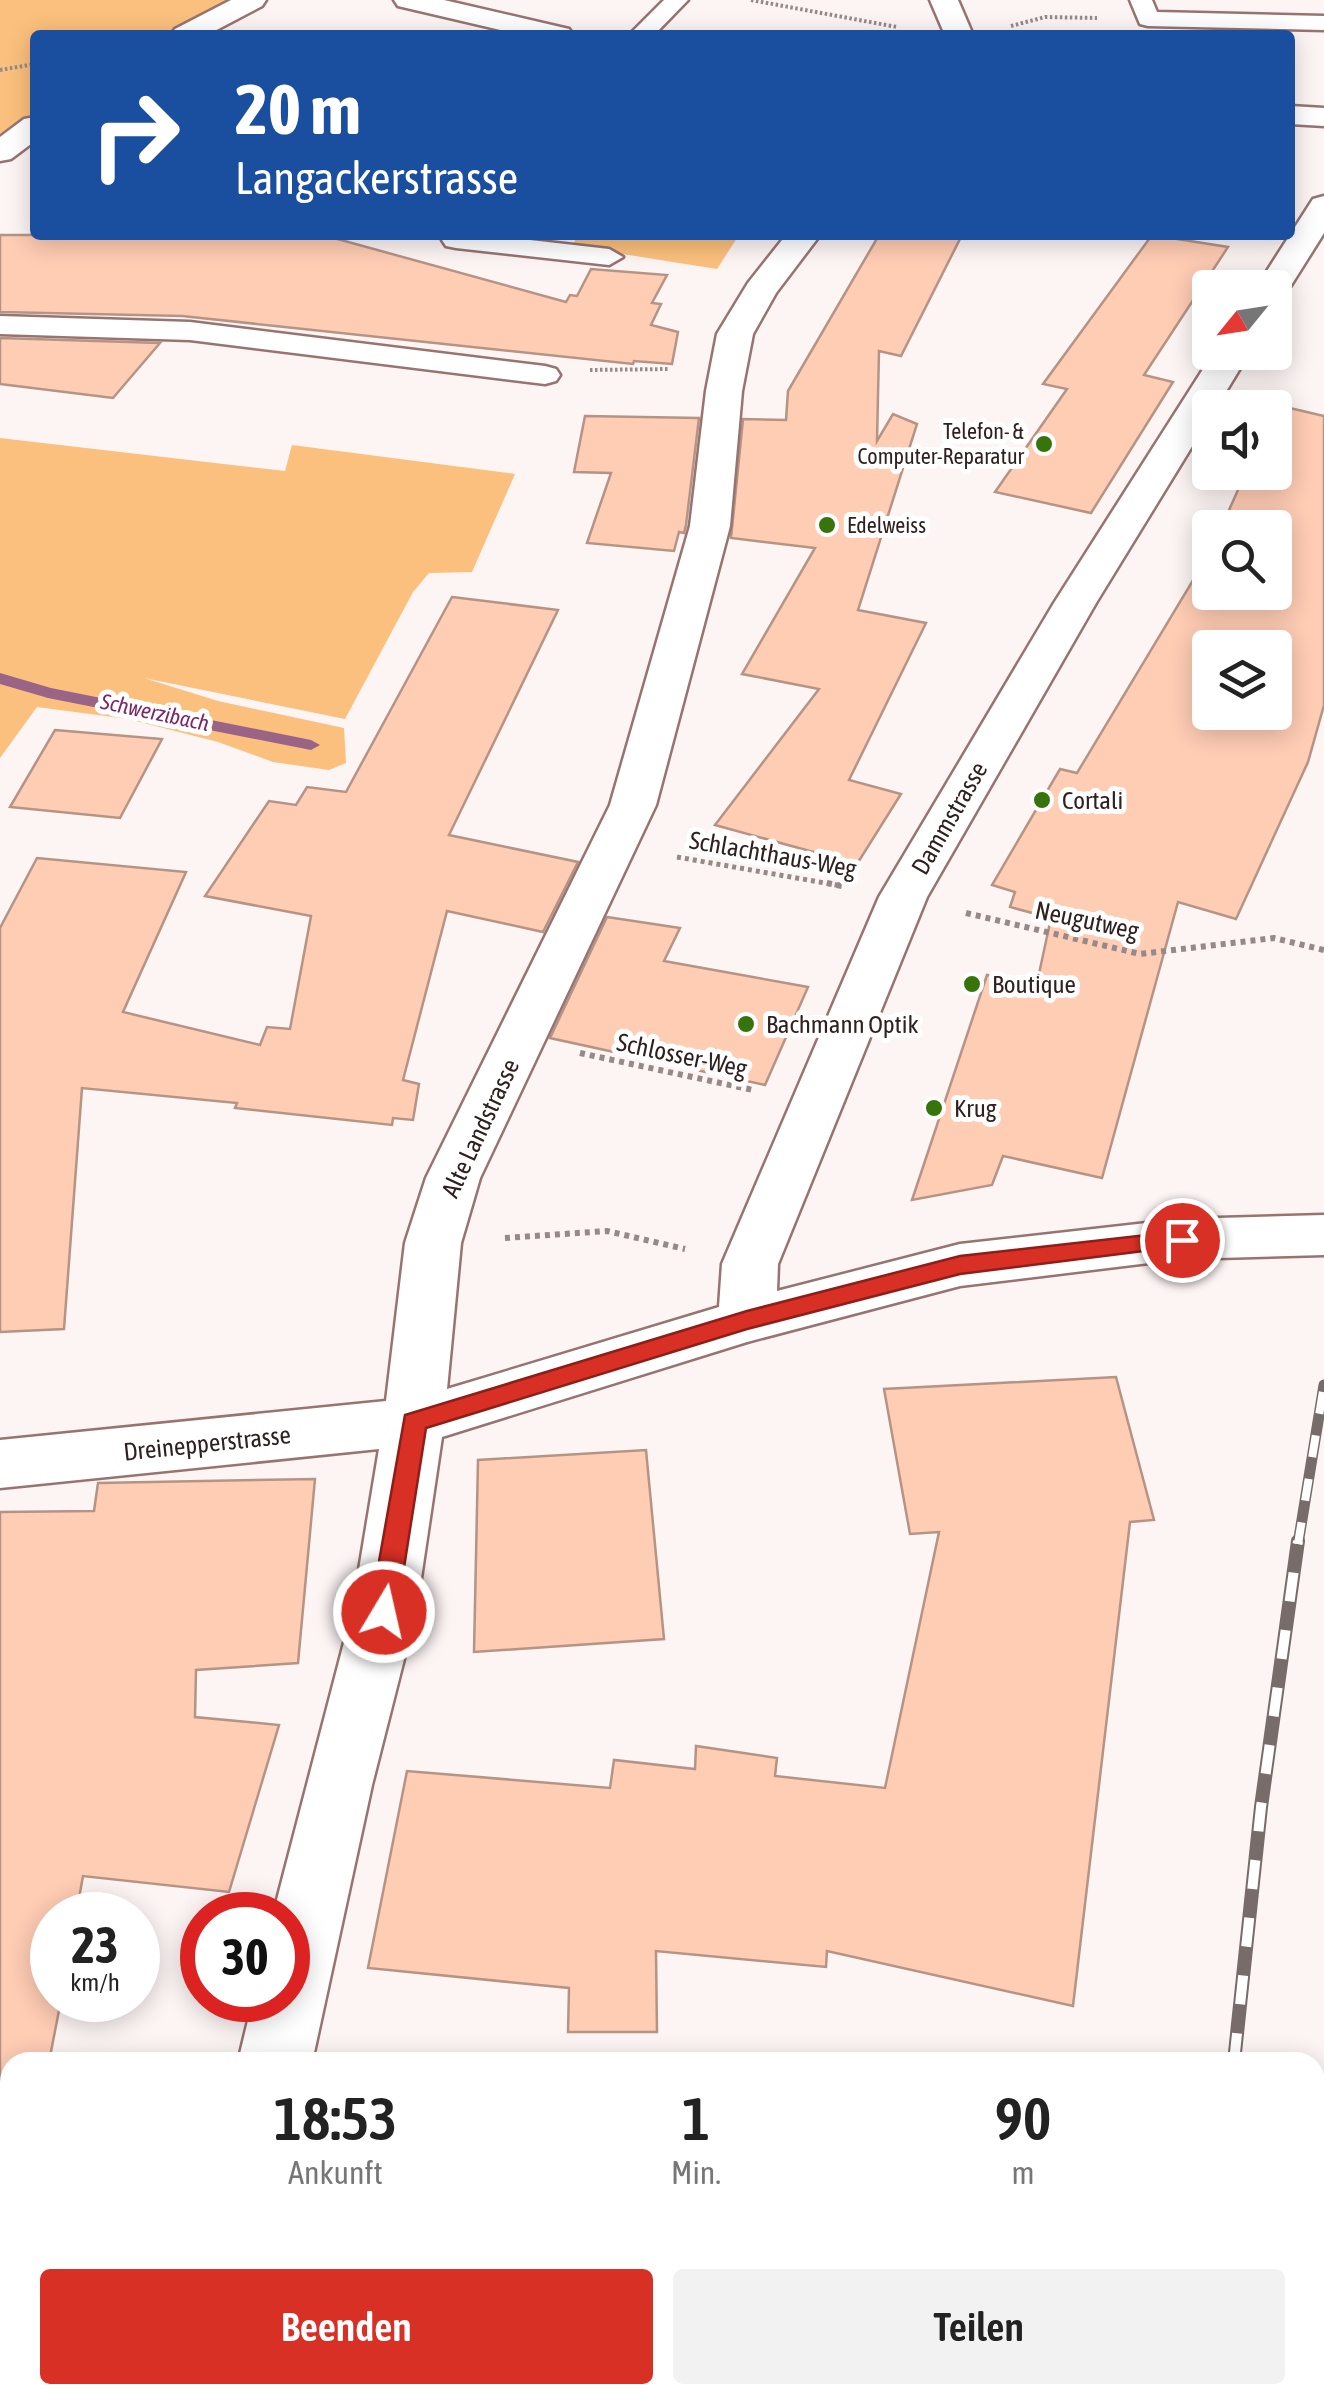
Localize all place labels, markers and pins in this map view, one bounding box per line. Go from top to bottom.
place label: Telefon- & Computer-Reparatur [857,418,1025,469]
marker: Telefon- & Computer-Reparatur [1033,433,1055,455]
place label: Edelweiss [847,512,926,538]
marker: Edelweiss [816,514,838,536]
place label: Cortali [1062,786,1123,814]
marker: Cortali [1031,789,1053,811]
place label: Boutique [992,970,1076,998]
marker: Boutique [961,973,983,995]
place label: Bachmann Optik [766,1010,919,1038]
marker: Bachmann Optik [735,1013,757,1035]
place label: Krug [954,1094,997,1122]
marker: Krug [923,1097,945,1119]
pin [1140,1198,1225,1283]

